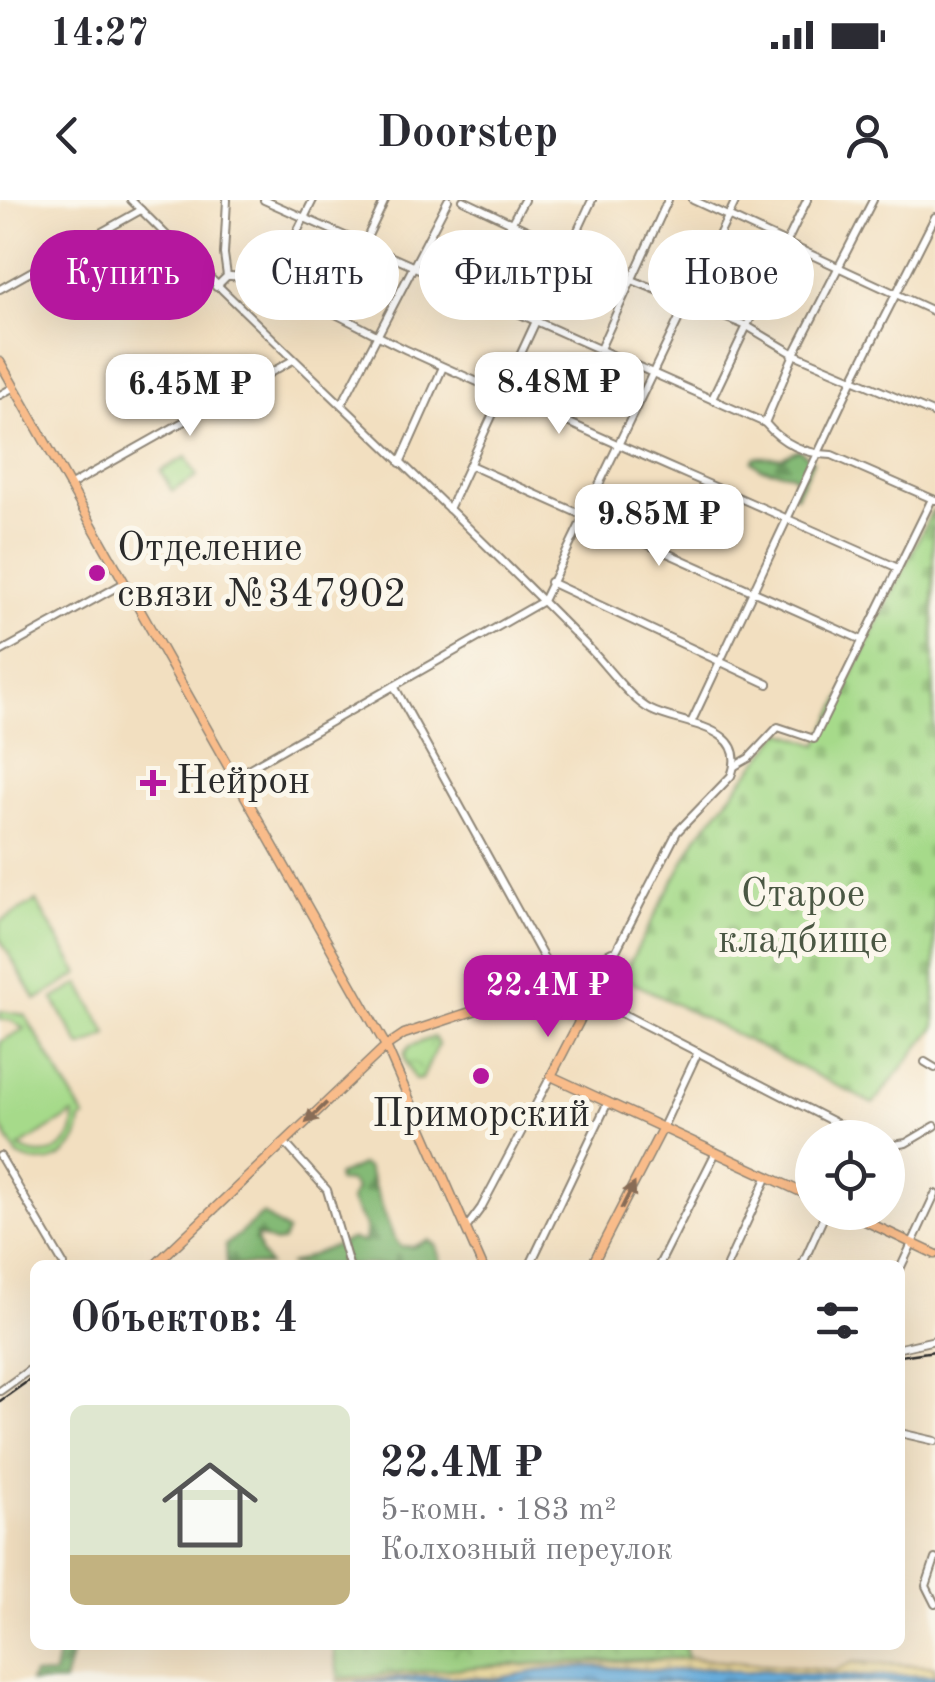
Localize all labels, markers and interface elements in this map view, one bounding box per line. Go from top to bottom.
text: 14:27 [50,16,149,54]
icon: back [40,108,95,163]
icon: person [840,108,895,163]
text: Doorstep [377,112,558,157]
chip: Купить [30,230,215,320]
chip: Снять [235,230,399,320]
chip: Фильтры [419,230,628,320]
chip: Новое [648,230,814,320]
pin: 8.48M ₽ [467,352,651,437]
pin: 6.45M ₽ [98,354,282,439]
text: 8.48M ₽ [497,368,621,400]
text: 6.45M ₽ [128,370,252,402]
pin: 9.85M ₽ [567,484,751,569]
text: 9.85M ₽ [597,500,721,532]
place label: Отделение связи №347902 [117,530,406,616]
marker: Отделение связи №347902 [86,562,108,584]
place label: Нейрон [176,763,310,803]
marker: Нейрон [140,770,166,796]
park label: Старое кладбище [718,876,888,962]
pin: 22.4M ₽ [456,955,640,1040]
text: 22.4M ₽ [486,971,610,1003]
marker: Приморский [470,1065,492,1087]
place label: Приморский [372,1096,590,1136]
one-way arrow [305,1101,329,1125]
map controls [795,1120,905,1230]
button: locate [795,1120,905,1230]
one-way arrow [619,1182,636,1211]
icon: filters [810,1293,865,1348]
text: Объектов: 4 [70,1299,298,1341]
text: 22.4M ₽ [380,1444,543,1486]
icon: home [150,1445,270,1565]
text: 5-комн. · 183 m² [380,1495,616,1527]
text: Колхозный переулок [380,1535,673,1567]

